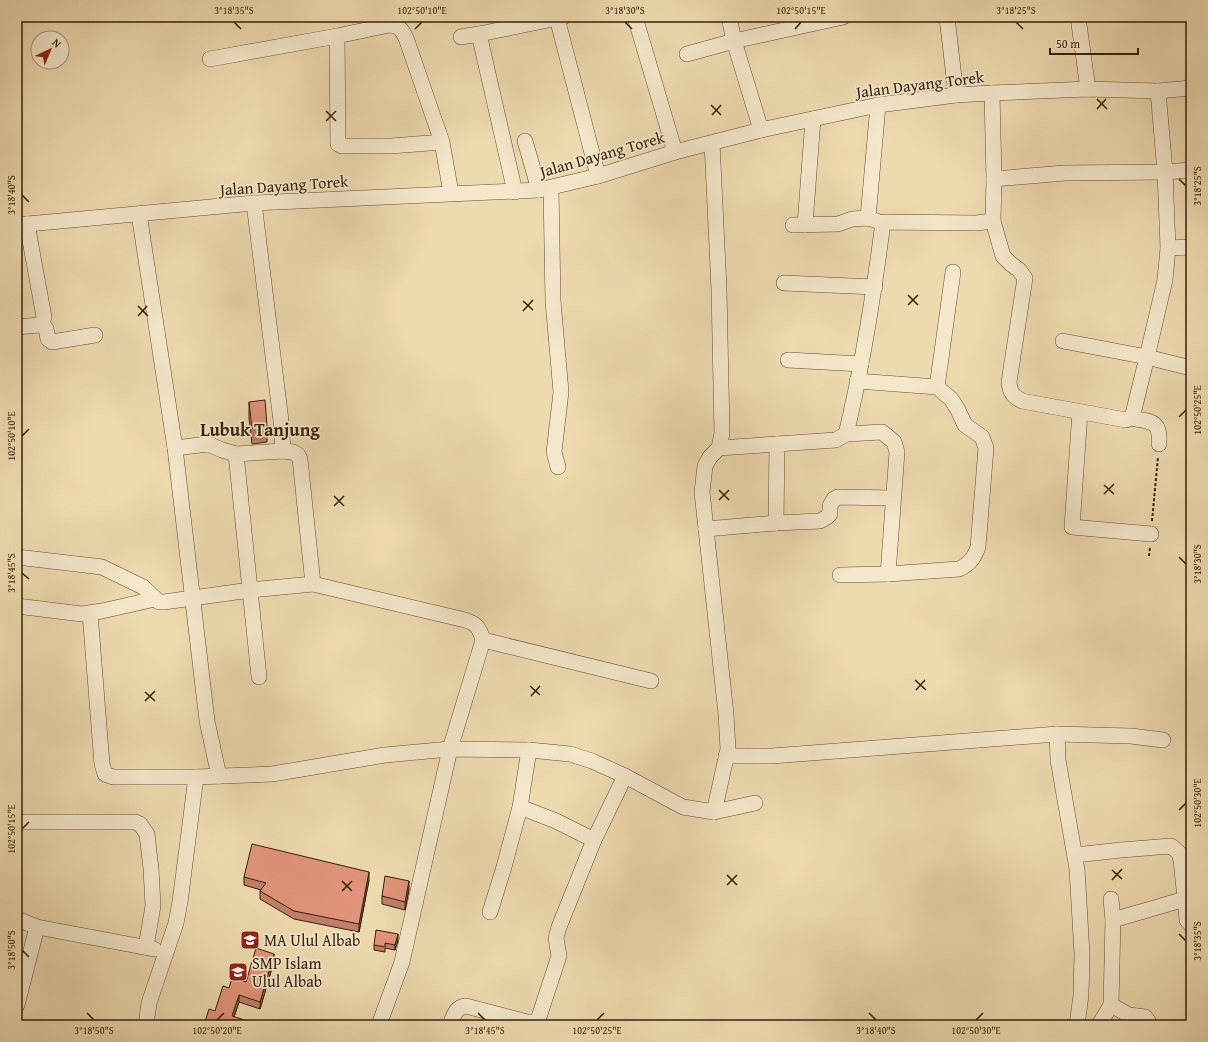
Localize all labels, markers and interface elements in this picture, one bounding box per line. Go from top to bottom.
text: 3°18'35"S [214,3,254,18]
text: 102°50'10"E [397,3,447,18]
text: 3°18'30"S [605,3,645,18]
text: 102°50'15"E [776,3,826,18]
text: 3°18'25"S [996,3,1036,18]
north arrow [30,30,70,70]
scale bar [1050,30,1138,56]
text: N [49,34,66,52]
text: 50 m [1056,35,1080,52]
street label: Jalan Dayang Torek [853,64,986,104]
street label: Jalan Dayang Torek [535,124,668,184]
text: 3°18'25"S [1190,166,1205,206]
street label: Jalan Dayang Torek [217,168,350,202]
text: 3°18'40"S [4,175,19,215]
text: 102°50'25"E [1190,385,1205,435]
text: 102°50'10"E [4,411,19,461]
district label: Lubuk Tanjung [200,416,320,443]
text: 3°18'30"S [1190,544,1205,584]
text: 3°18'45"S [4,553,19,593]
text: 102°50'30"E [1190,778,1205,828]
text: 102°50'15"E [4,804,19,854]
text: 3°18'35"S [1190,921,1205,961]
place label: MA Ulul Albab [264,928,360,952]
school or university icon: MA Ulul Albab [239,929,261,951]
text: 3°18'50"S [4,930,19,970]
place label: SMP Islam Ulul Albab [252,951,322,993]
school or university icon: SMP Islam Ulul Albab [227,961,249,983]
text: 3°18'50"S [74,1023,114,1038]
text: 102°50'20"E [192,1023,242,1038]
text: 3°18'45"S [465,1023,505,1038]
text: 102°50'25"E [572,1023,622,1038]
text: 3°18'40"S [856,1023,896,1038]
text: 102°50'30"E [951,1023,1001,1038]

